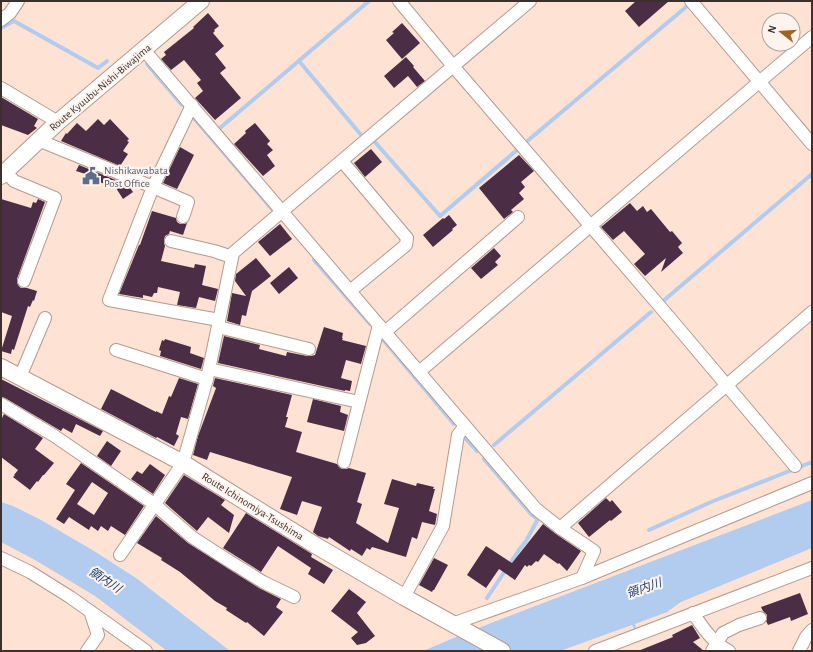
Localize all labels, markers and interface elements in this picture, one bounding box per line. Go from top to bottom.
north arrow [761,12,801,52]
text: N [766,24,778,34]
street label: Route Kyuubu-Nishi-Biwajima [47,42,153,133]
place label: Nishikawabata Post Office [104,165,168,189]
public building icon: Nishikawabata Post Office [81,166,101,186]
street label: Route Ichinomiya-Tsushima [200,471,306,542]
water label: 領内川 [87,564,126,596]
water label: 領内川 [625,575,665,600]

